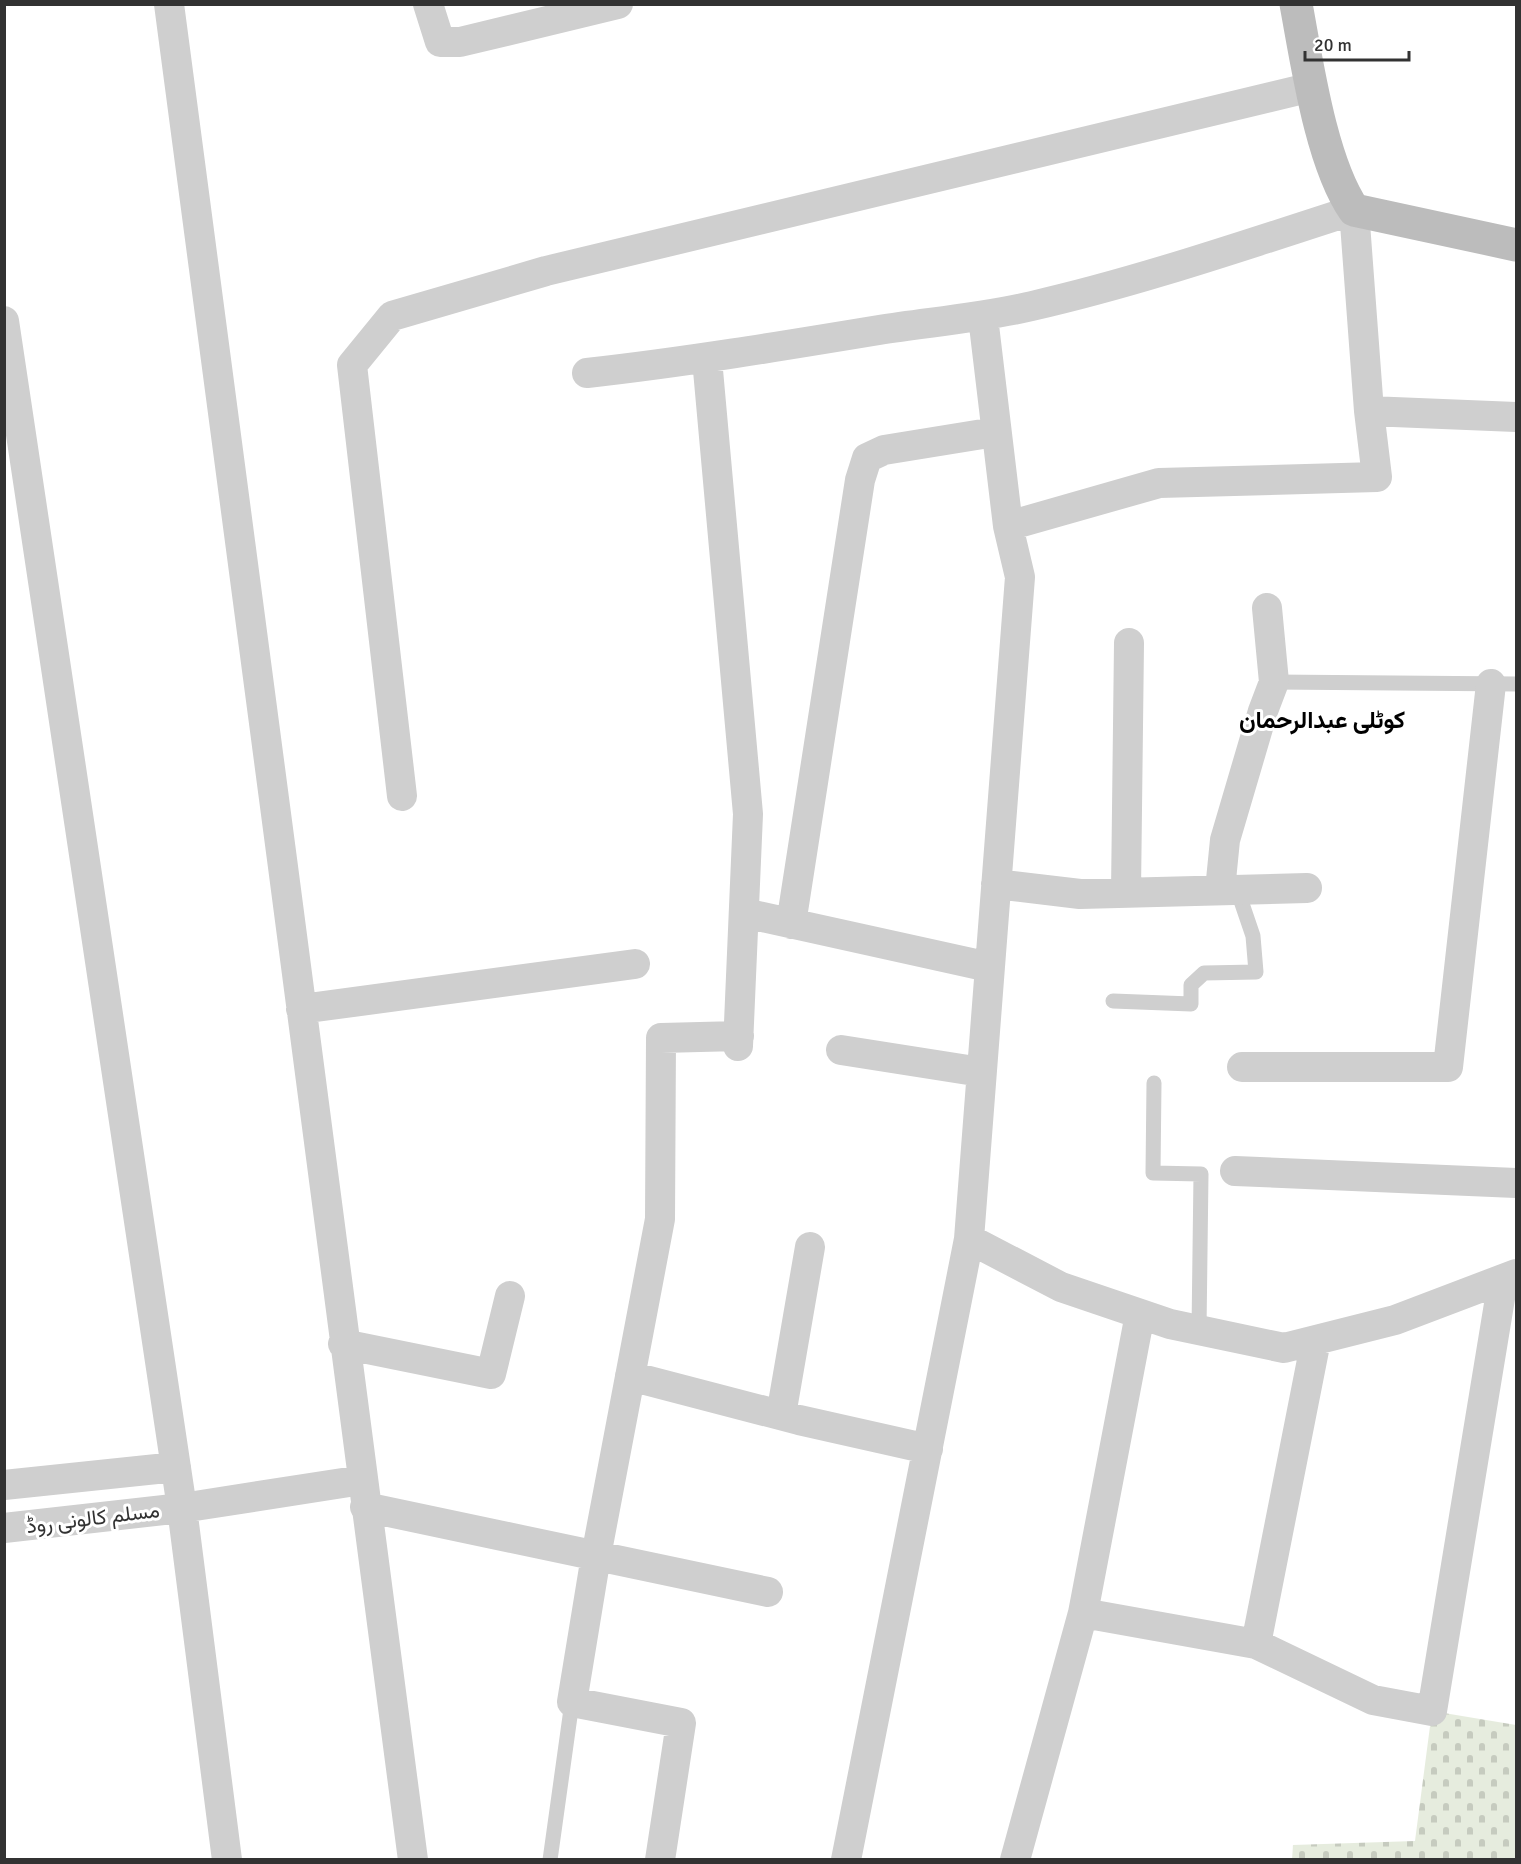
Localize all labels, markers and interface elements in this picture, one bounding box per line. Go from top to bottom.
scale bar [1305,24,1408,62]
text: 20 m [1314,34,1352,56]
district label: کوٹلی عبدالرحمان [1239,705,1405,735]
street label: مسلم کالونی روڈ [25,1497,161,1540]

